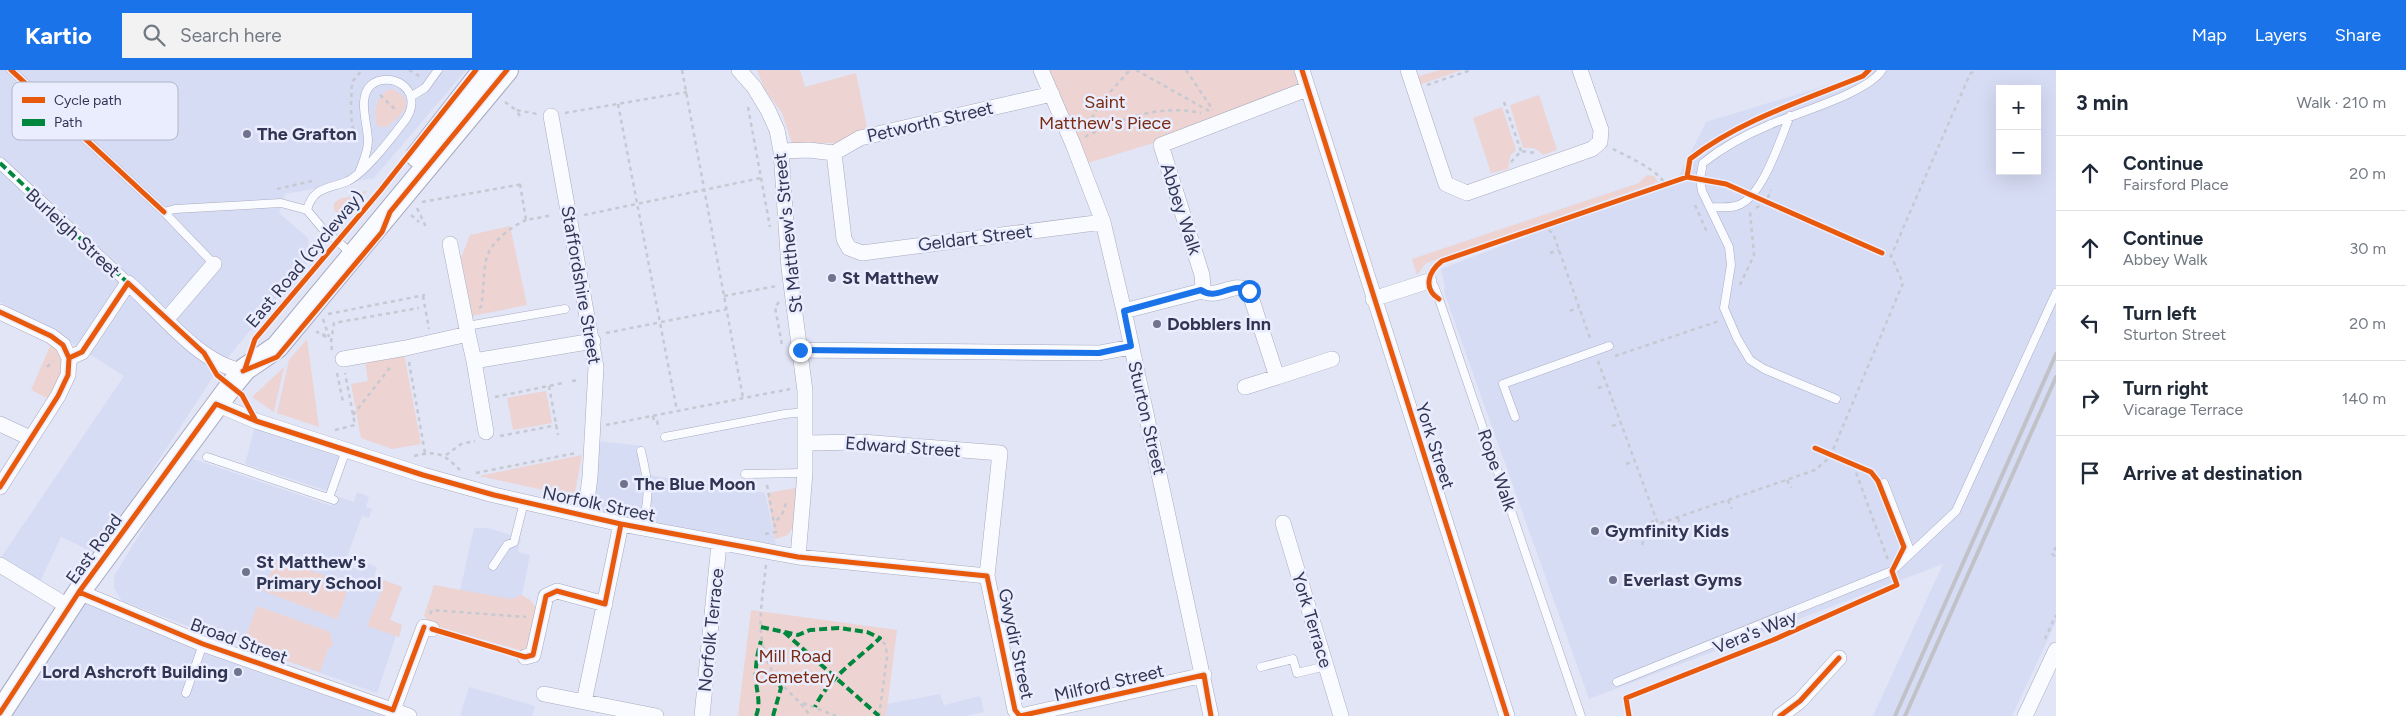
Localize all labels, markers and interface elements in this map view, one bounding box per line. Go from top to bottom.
search box [122,13,472,58]
text: Kartio [25,21,92,50]
icon: search [140,21,168,49]
text: Search here [180,24,282,47]
text: Map [2192,24,2227,46]
text: Layers [2255,24,2307,46]
text: Share [2335,24,2381,46]
legend [12,82,178,140]
map controls [1996,85,2041,175]
button: + [1996,85,2041,130]
text: 3 min [2076,90,2128,115]
park label: Saint Matthew's Piece [1039,91,1171,134]
text: Cycle path [54,92,122,109]
text: Walk · 210 m [2297,93,2386,112]
street label: Petworth Street [865,97,996,147]
text: Path [54,114,82,131]
place label: The Grafton [257,123,357,145]
marker: The Grafton [241,128,253,140]
button: − [1996,130,2041,175]
street label: St Matthew's Street [769,152,807,314]
text: Continue [2123,152,2203,175]
icon: ahead [2076,159,2104,187]
street label: Abbey Walk [1156,160,1206,258]
text: 20 m [2349,164,2386,183]
text: Fairsford Place [2123,175,2229,194]
street label: Burleigh Street [21,184,125,282]
street label: East Road (cycleway) [241,186,369,332]
street label: Staffordshire Street [556,204,606,366]
street label: Geldart Street [917,220,1034,256]
text: Continue [2123,227,2203,250]
icon: ahead [2076,234,2104,262]
text: 30 m [2349,239,2386,258]
text: Abbey Walk [2123,250,2208,269]
place label: St Matthew [842,267,939,289]
marker: St Matthew [826,272,838,284]
route start [1238,280,1261,303]
text: Turn left [2123,302,2197,325]
icon: left [2076,309,2104,337]
place label: Dobblers Inn [1167,313,1271,335]
text: 20 m [2349,314,2386,333]
marker: Dobblers Inn [1151,318,1163,330]
text: Sturton Street [2123,325,2226,344]
route end [789,339,812,362]
street label: Sturton Street [1123,359,1171,477]
text: Turn right [2123,377,2209,400]
icon: right [2076,384,2104,412]
text: 140 m [2342,389,2386,408]
street label: York Street [1411,400,1459,492]
text: Vicarage Terrace [2123,400,2243,419]
street label: Rope Walk [1473,426,1521,514]
street label: Edward Street [844,432,962,462]
icon: arrive [2076,459,2104,487]
text: Arrive at destination [2123,462,2302,485]
place label: The Blue Moon [634,473,756,495]
marker: The Blue Moon [618,478,630,490]
street label: Norfolk Street [540,481,658,527]
street label: East Road [61,510,127,588]
place label: Gymfinity Kids [1605,520,1729,542]
marker: Gymfinity Kids [1589,525,1601,537]
place label: St Matthew's Primary School [256,551,381,594]
marker: St Matthew's Primary School [240,566,252,578]
street label: Norfolk Terrace [694,567,728,693]
street label: York Terrace [1287,569,1337,671]
place label: Everlast Gyms [1623,569,1742,591]
marker: Everlast Gyms [1607,574,1619,586]
street label: Gwydir Street [994,587,1039,702]
street label: Vera's Way [1710,605,1801,659]
street label: Broad Street [187,613,291,669]
park label: Mill Road Cemetery [755,645,836,688]
street label: Milford Street [1052,660,1166,706]
place label: Lord Ashcroft Building [42,661,228,683]
marker: Lord Ashcroft Building [232,666,244,678]

